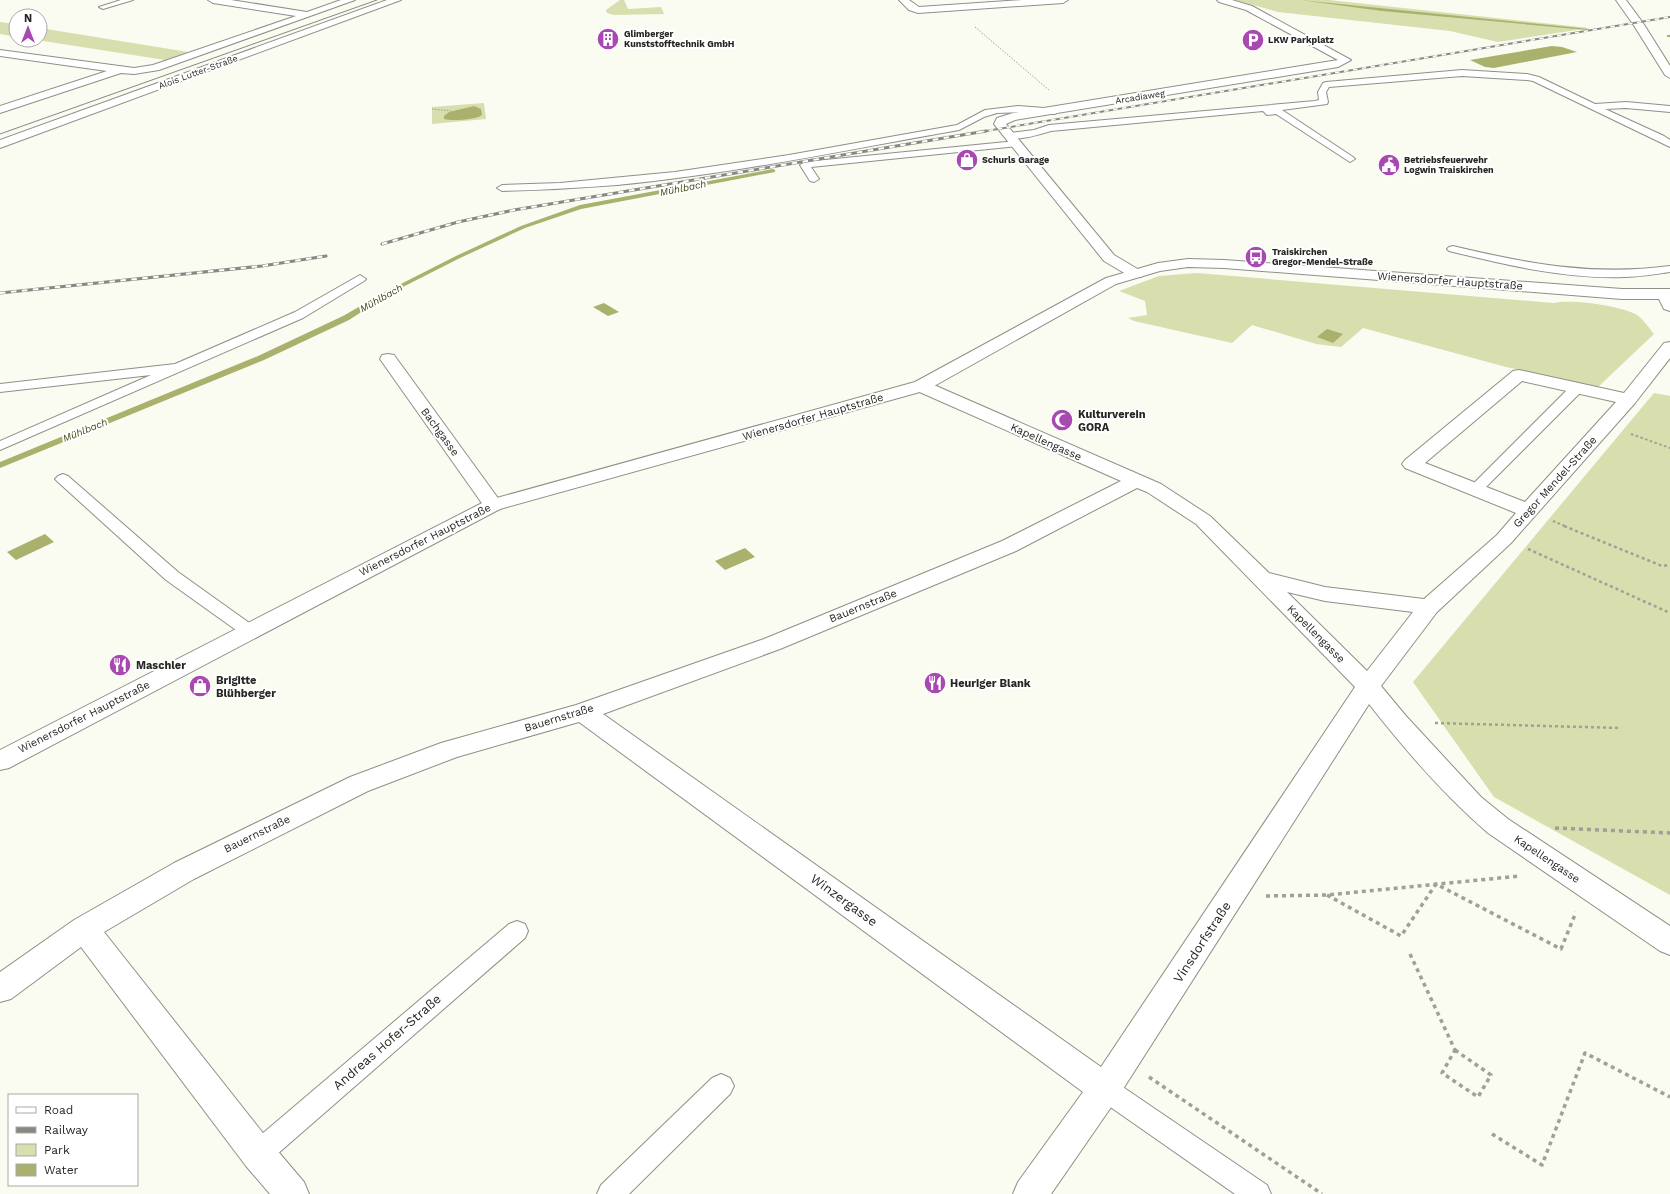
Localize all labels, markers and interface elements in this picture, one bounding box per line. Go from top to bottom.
north arrow [8,8,48,48]
text: N [24,12,32,25]
building icon: Glimberger Kunststofftechnik GmbH [595,26,621,52]
parking icon: LKW Parkplatz [1240,27,1266,53]
place label: Glimberger Kunststofftechnik GmbH [624,29,735,49]
place label: LKW Parkplatz [1268,35,1334,45]
street label: Alois Lutter-Straße [157,53,239,91]
street label: Arcadiaweg [1115,88,1166,106]
shop icon: Schurls Garage [954,147,980,173]
public building icon: Betriebsfeuerwehr Logwin Traiskirchen [1376,152,1402,178]
place label: Schurls Garage [982,155,1049,165]
place label: Betriebsfeuerwehr Logwin Traiskirchen [1404,155,1494,175]
water label: Mühlbach [659,178,707,198]
bus stop icon: Traiskirchen Gregor-Mendel-Straße [1243,244,1269,270]
place label: Traiskirchen Gregor-Mendel-Straße [1272,247,1373,267]
street label: Wienersdorfer Hauptstraße [1377,269,1523,293]
water label: Mühlbach [358,282,404,314]
street label: Wienersdorfer Hauptstraße [741,391,885,443]
street label: Bachgasse [418,405,462,459]
mosque icon: Kulturverein GORA [1049,407,1075,433]
place label: Kulturverein GORA [1078,408,1146,434]
water label: Mühlbach [61,416,109,444]
street label: Kapellengasse [1008,421,1084,463]
street label: Gregor Mendel-Straße [1511,434,1599,530]
street label: Wienersdorfer Hauptstraße [357,501,493,579]
street label: Bauernstraße [827,586,899,626]
street label: Kapellengasse [1284,602,1348,666]
restaurant icon: Maschler [107,652,133,678]
place label: Maschler [136,659,186,672]
restaurant icon: Heuriger Blank [922,670,948,696]
shop icon: Brigitte Blühberger [187,673,213,699]
place label: Brigitte Blühberger [216,674,276,700]
place label: Heuriger Blank [950,677,1031,690]
street label: Wienersdorfer Hauptstraße [16,678,152,756]
street label: Bauernstraße [523,701,595,735]
street label: Bauernstraße [222,812,292,856]
street label: Kapellengasse [1512,832,1582,886]
street label: Winzergasse [808,871,880,929]
street label: Vinsdorfstraße [1170,899,1234,985]
street label: Andreas Hofer-Straße [330,991,444,1093]
legend [8,1094,138,1186]
text: Road [44,1103,73,1117]
text: Railway [44,1123,89,1137]
text: Park [44,1143,70,1157]
text: Water [44,1163,79,1177]

